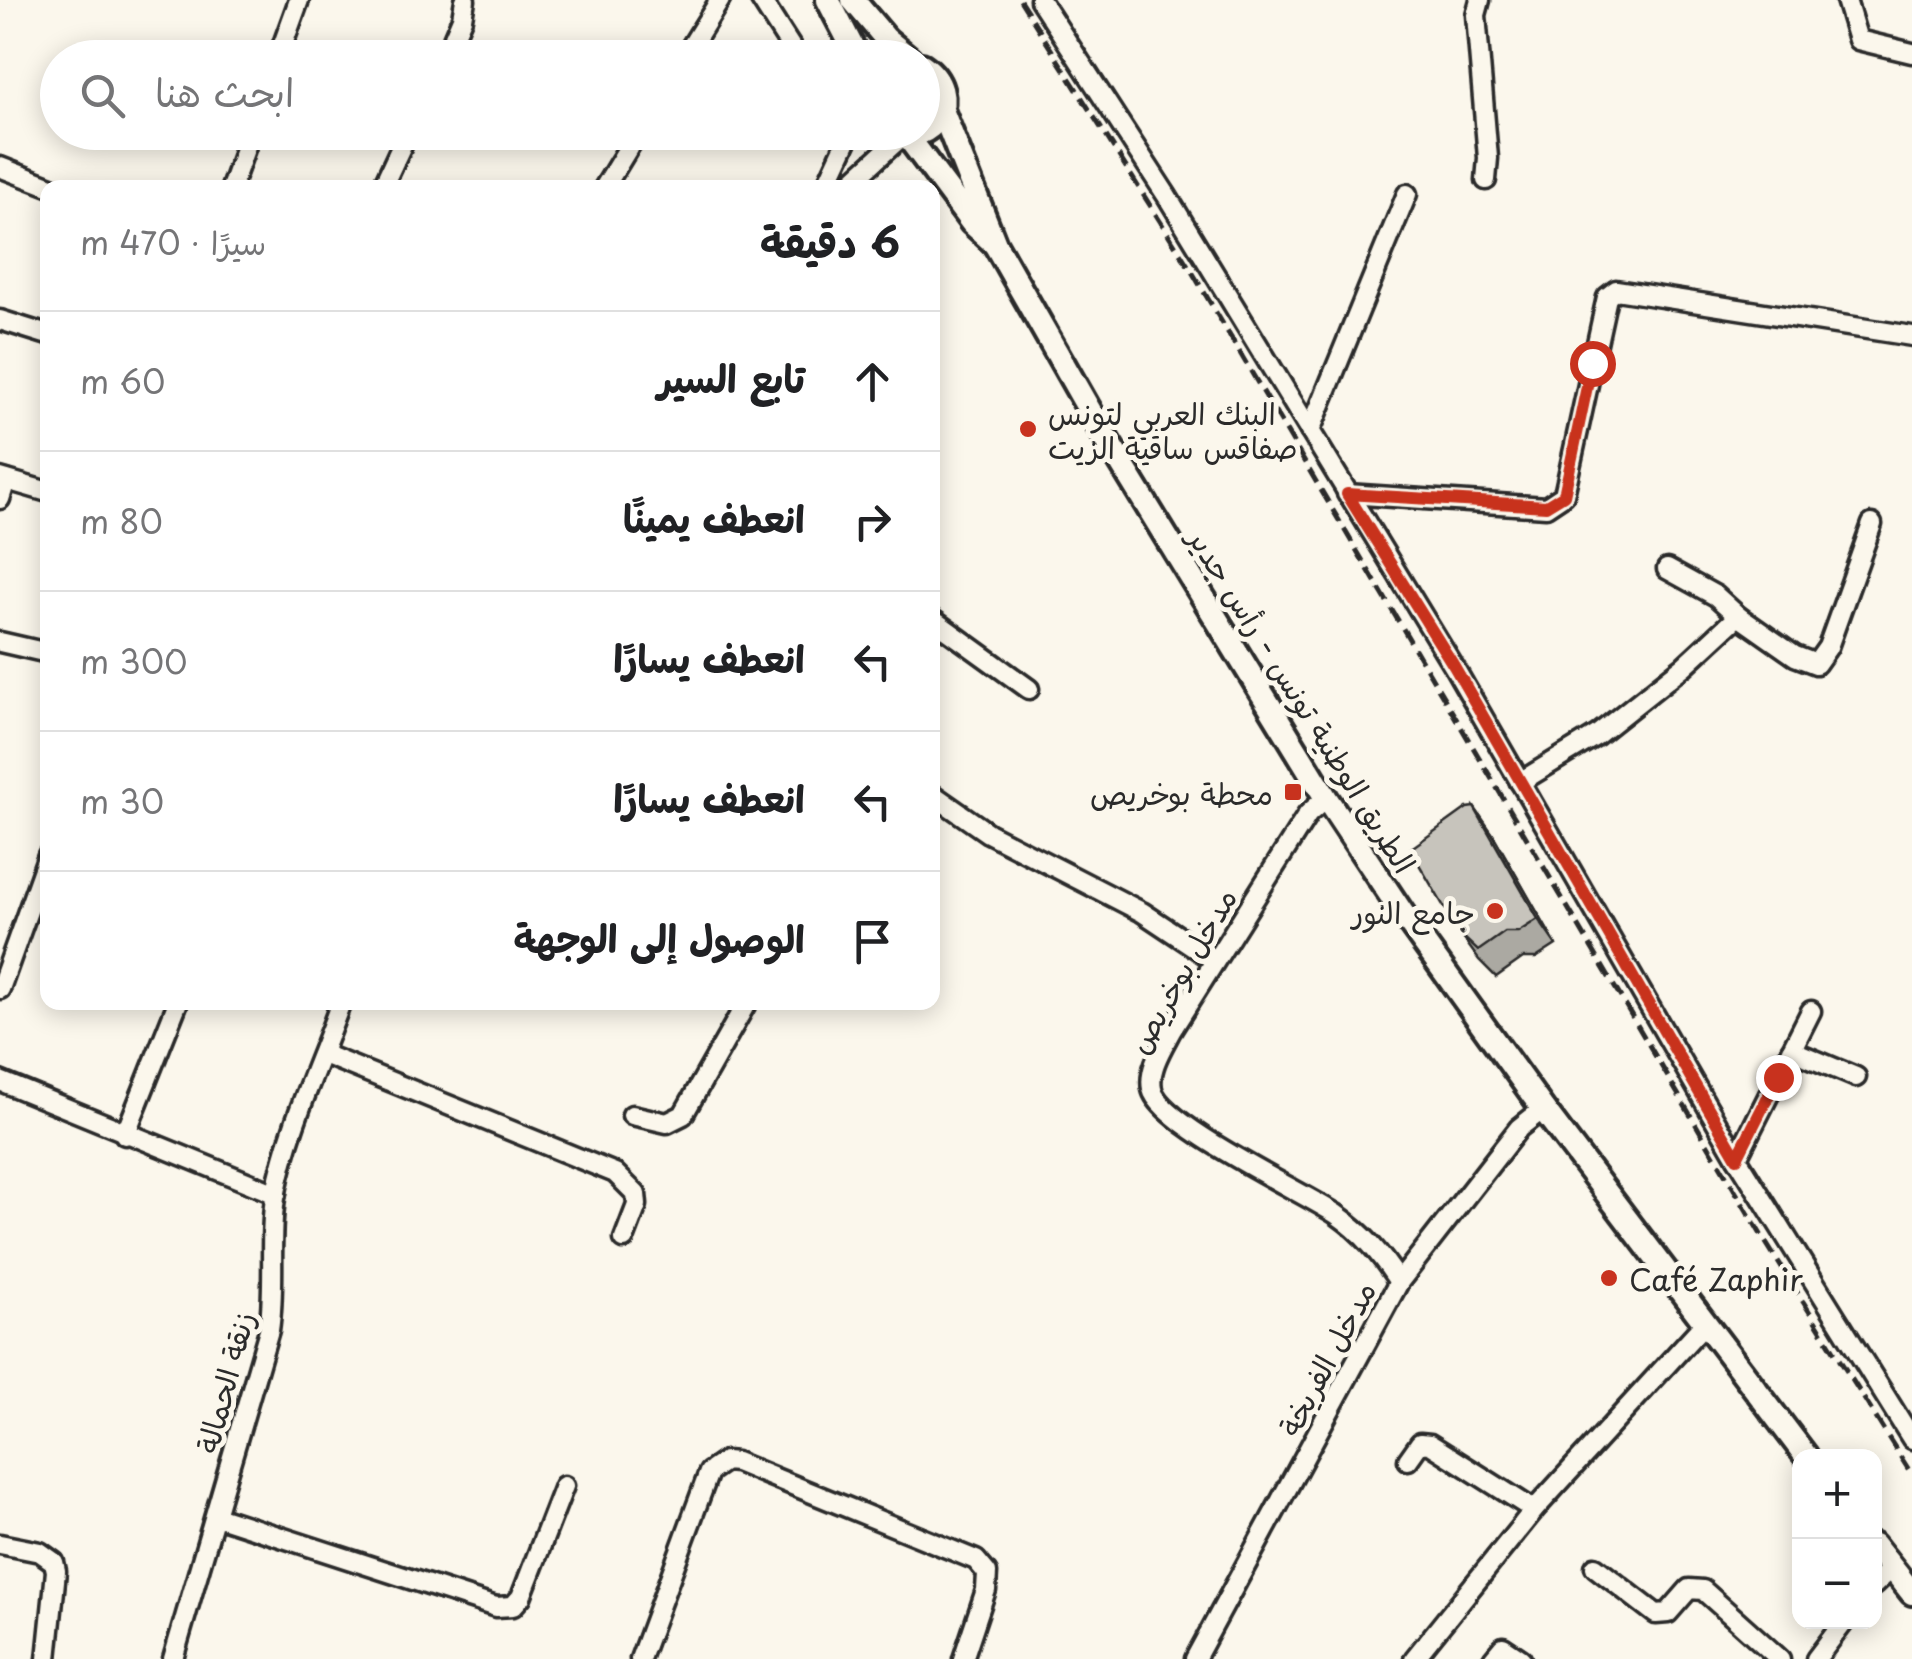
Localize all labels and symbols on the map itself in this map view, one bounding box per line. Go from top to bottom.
route start [1570,341,1616,387]
place label: البنك العربي لتونس صفاقس ساقية الزيت [1048,390,1298,469]
marker: البنك العربي لتونس صفاقس ساقية الزيت [1017,418,1039,440]
street label: الطريق الوطنية تونس - رأس جدير [1176,516,1428,881]
place label: محطة بوخريص [1090,770,1273,815]
marker: محطة بوخريص [1282,781,1304,803]
street label: مدخل بوخريص [1115,879,1247,1061]
place label: جامع النور [1349,889,1475,936]
marker: جامع النور [1484,900,1506,922]
route end [1756,1055,1802,1101]
place label: Café Zaphir [1629,1256,1803,1301]
marker: Café Zaphir [1598,1267,1620,1289]
street label: مدخل الفريخة [1266,1272,1386,1444]
street label: زنقة الحمالة [183,1306,265,1458]

